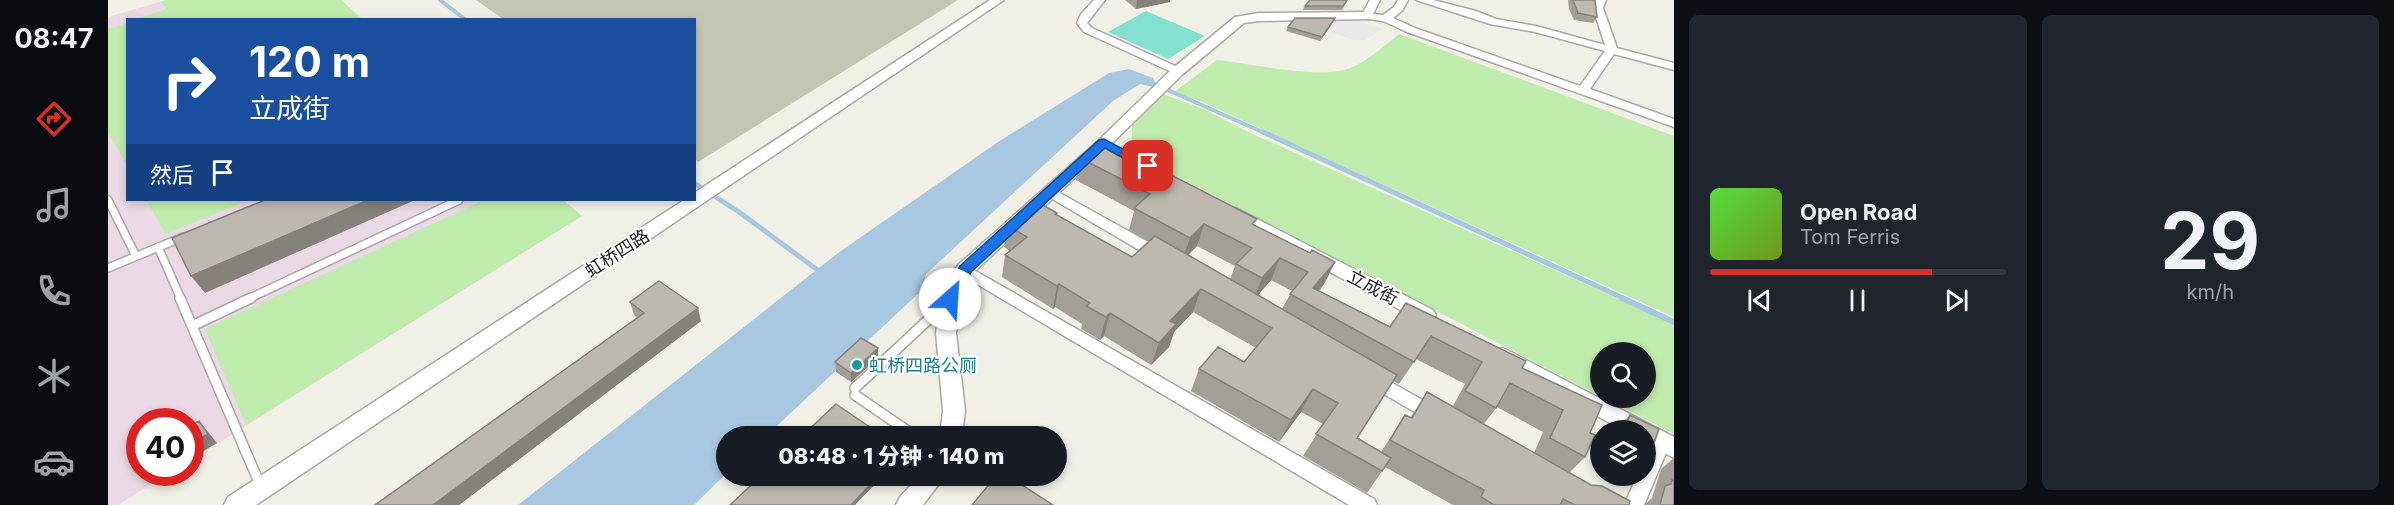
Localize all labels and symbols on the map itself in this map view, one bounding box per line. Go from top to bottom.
pin [1122,140,1173,191]
street label: 虹桥四路 [581,225,653,281]
street label: 立成街 [1344,265,1402,309]
position arrow [918,267,982,331]
place label: 虹桥四路公厕 [869,355,977,376]
marker: 虹桥四路公厕 [850,358,864,372]
speed limit sign: 40 [126,408,204,486]

